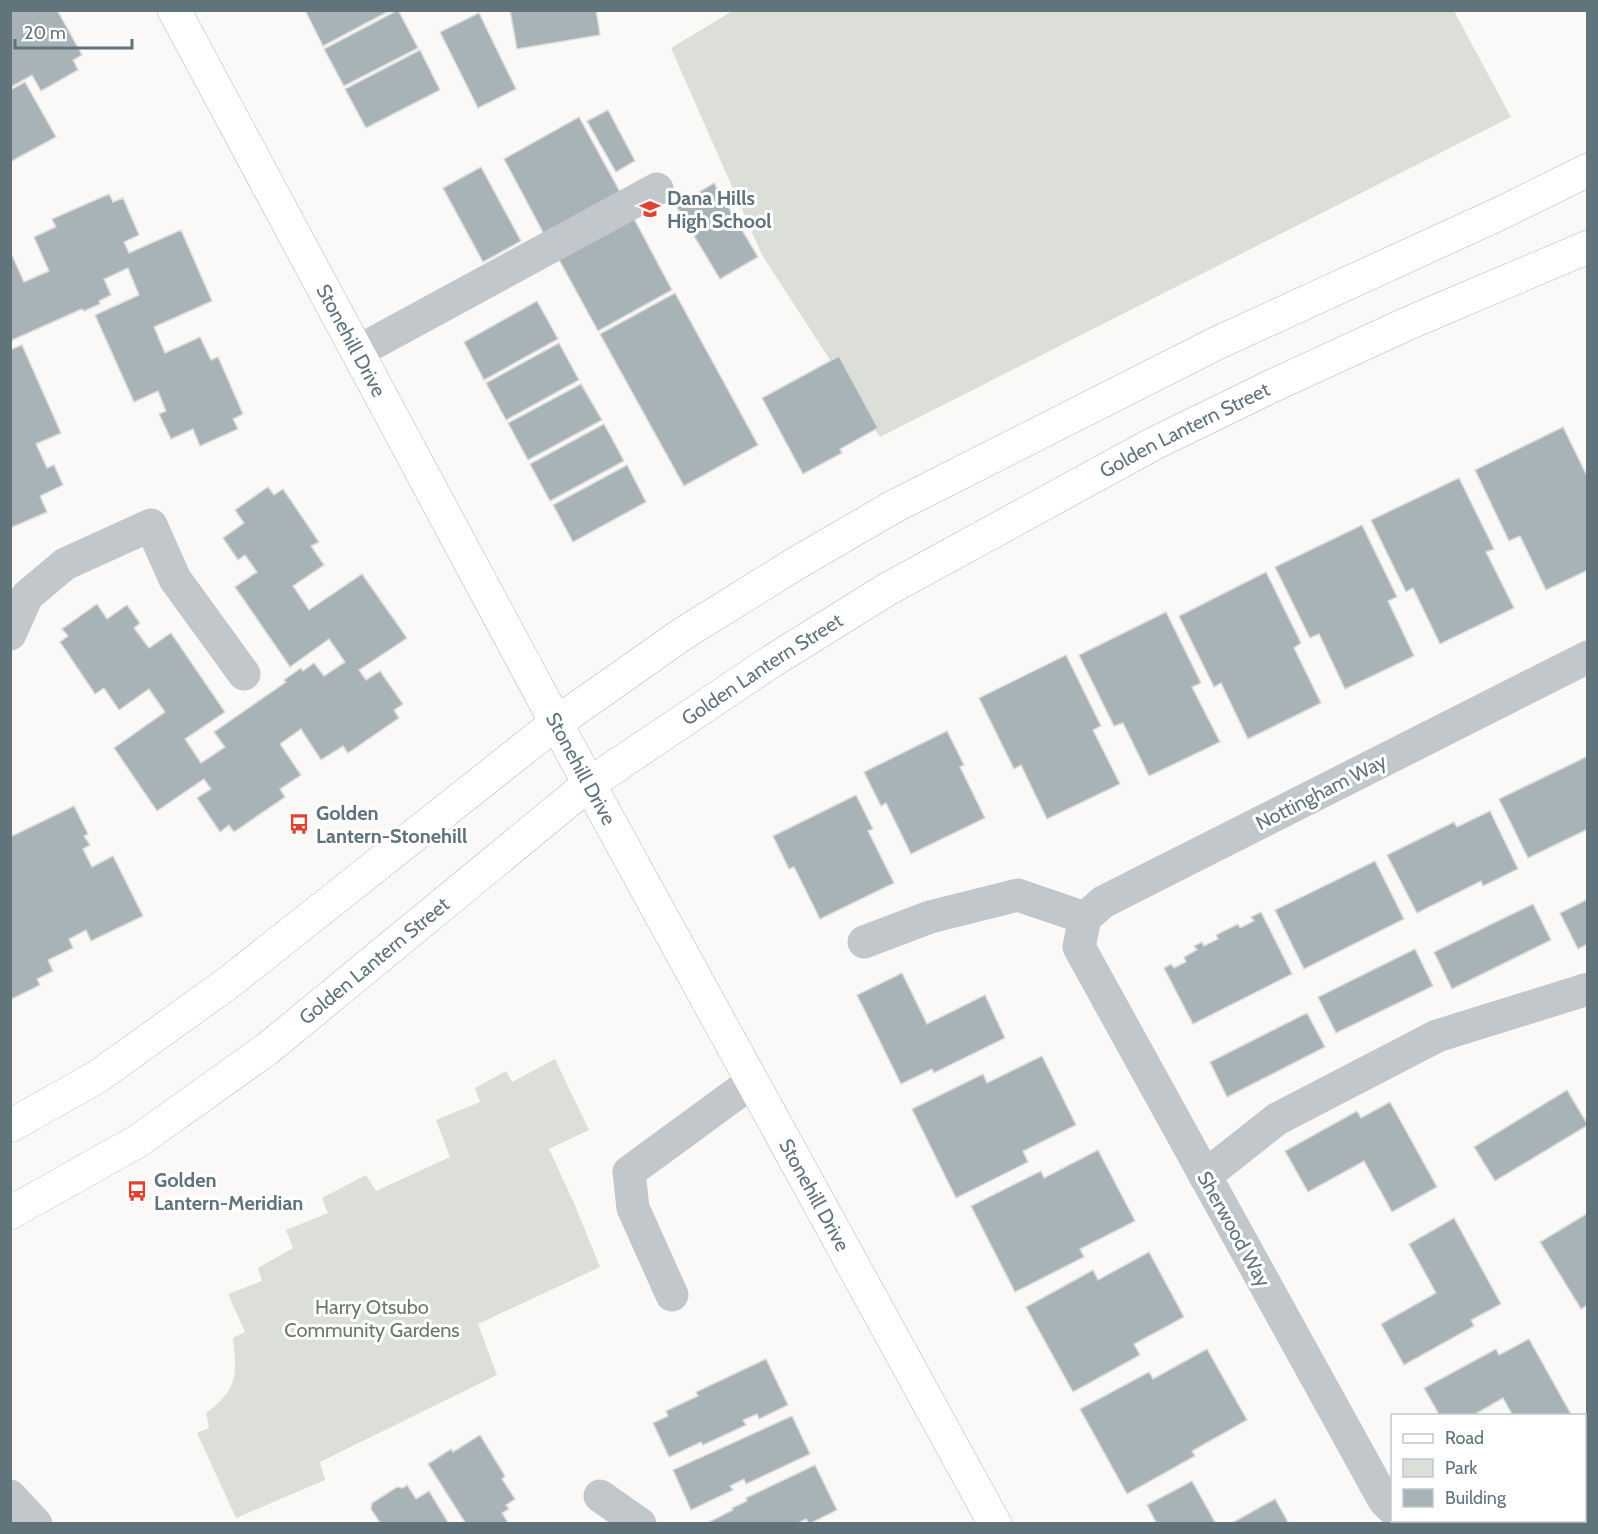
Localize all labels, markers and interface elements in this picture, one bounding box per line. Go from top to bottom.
scale bar [15,12,132,50]
text: 20 m [24,22,66,44]
place label: Dana Hills High School [667,186,772,233]
school or university icon: Dana Hills High School [638,197,662,221]
street label: Stonehill Drive [311,280,391,401]
street label: Golden Lantern Street [1095,377,1274,483]
street label: Golden Lantern Street [677,608,847,730]
street label: Stonehill Drive [541,708,621,829]
street label: Nottingham Way [1252,749,1390,835]
place label: Golden Lantern-Stonehill [316,801,467,848]
bus stop icon: Golden Lantern-Stonehill [287,812,311,836]
street label: Golden Lantern Street [294,892,454,1030]
street label: Stonehill Drive [774,1135,855,1255]
street label: Sherwood Way [1192,1167,1276,1291]
place label: Golden Lantern-Meridian [154,1168,303,1215]
bus stop icon: Golden Lantern-Meridian [125,1179,149,1203]
park label: Harry Otsubo Community Gardens [284,1295,460,1342]
legend [1391,1414,1586,1522]
text: Road [1445,1427,1484,1449]
text: Park [1445,1457,1478,1479]
text: Building [1445,1487,1507,1509]

